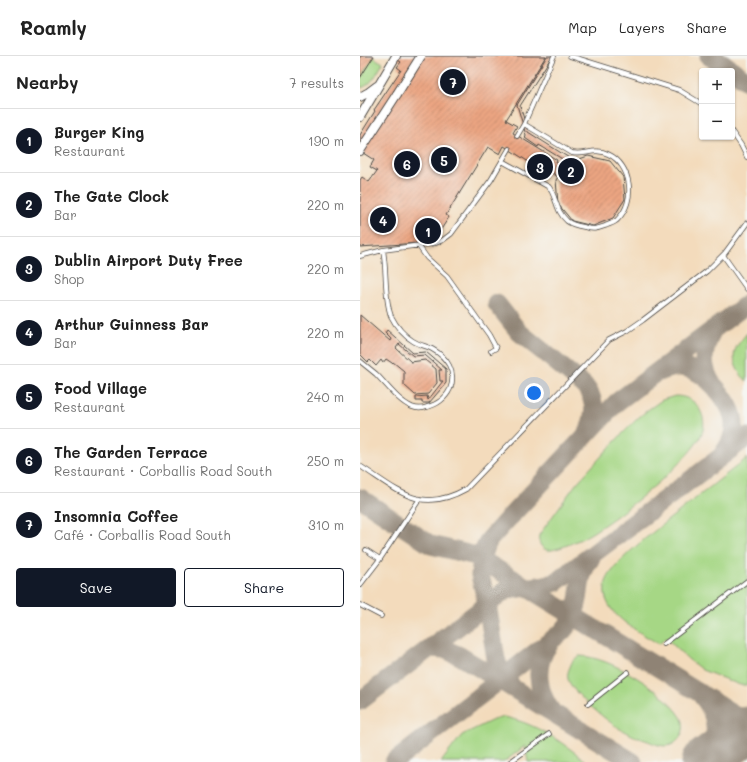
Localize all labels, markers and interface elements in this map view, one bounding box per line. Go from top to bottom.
text: Roamly [20,15,87,40]
text: Map [568,18,597,37]
text: Layers [619,18,665,37]
text: Share [687,18,727,37]
pin: 7 [440,67,466,97]
map controls [699,68,735,140]
button: + [699,68,735,104]
text: Nearby [16,71,78,93]
text: 7 results [289,74,344,91]
button: − [699,104,735,140]
text: Burger King [54,122,144,142]
text: 1 [26,132,32,149]
text: 190 m [308,132,344,149]
text: Restaurant [54,142,125,159]
pin: 5 [431,145,457,175]
pin: 6 [394,149,420,179]
pin: 3 [527,152,553,182]
pin: 2 [558,156,584,186]
text: The Gate Clock [54,186,169,206]
text: 2 [25,196,33,213]
text: 220 m [307,196,344,213]
pin: 4 [370,205,396,235]
text: Bar [54,206,77,223]
pin: 1 [415,216,441,246]
text: Dublin Airport Duty Free [54,250,243,270]
text: 3 [25,260,33,277]
text: 220 m [307,260,344,277]
text: Shop [54,270,84,287]
text: Arthur Guinness Bar [54,314,209,334]
text: 4 [25,324,33,341]
text: 220 m [307,324,344,341]
text: Bar [54,334,77,351]
text: Food Village [54,378,147,398]
your location [524,383,544,403]
text: 5 [25,388,33,405]
text: 240 m [307,388,344,405]
text: Restaurant [54,398,125,415]
text: The Garden Terrace [54,442,208,462]
text: 6 [25,452,33,469]
text: 250 m [307,452,344,469]
text: Restaurant · Corballis Road South [54,462,272,479]
text: Insomnia Coffee [54,506,178,526]
text: 7 [25,516,33,533]
text: 310 m [308,516,344,533]
text: Café · Corballis Road South [54,526,231,543]
button: Save [16,568,176,607]
button: Share [184,568,344,607]

